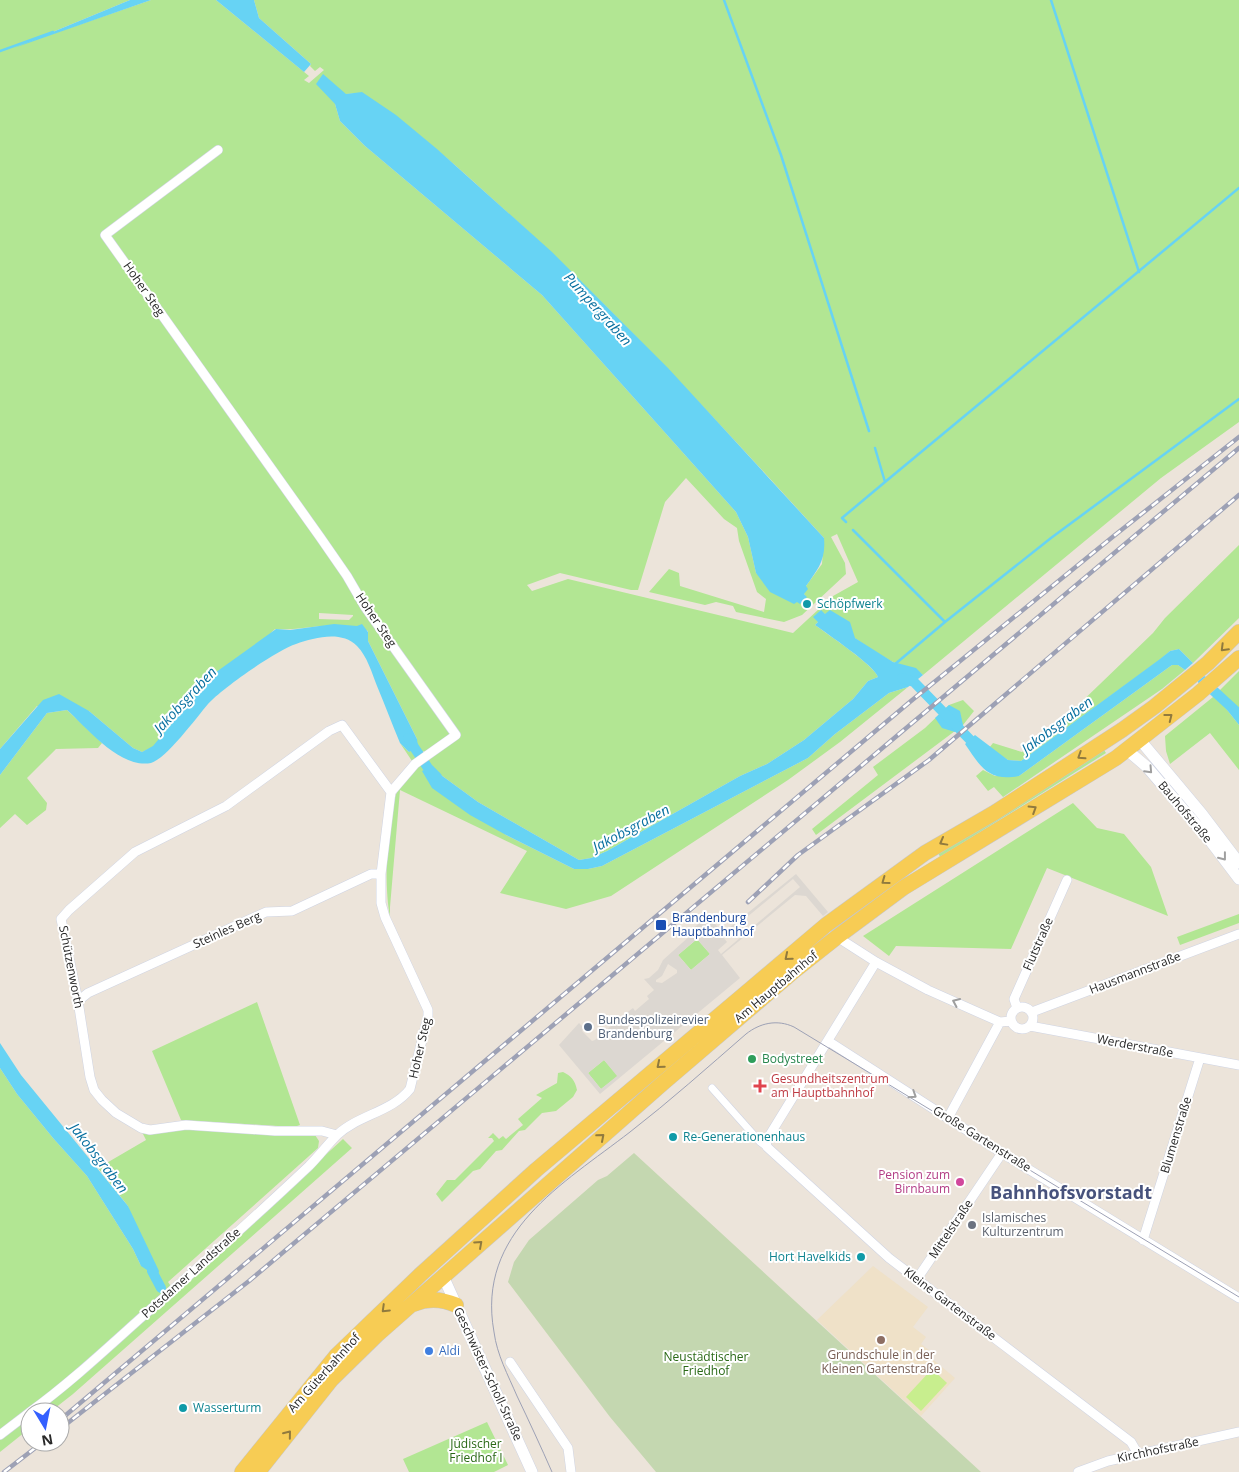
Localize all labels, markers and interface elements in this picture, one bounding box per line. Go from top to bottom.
street label: Hoher Steg [120,258,170,320]
water label: Pumpergraben [560,268,636,349]
street label: Hoher Steg [352,589,401,651]
place label: Schöpfwerk [817,595,883,612]
marker: Schöpfwerk [801,598,813,610]
one-way arrow [1221,642,1230,651]
water label: Jakobsgraben [147,662,220,739]
water label: Jakobsgraben [1015,692,1096,759]
one-way arrow [1163,714,1173,723]
one-way arrow [1078,750,1087,759]
one-way arrow [1143,765,1152,774]
street label: Bauhofstraße [1154,777,1217,847]
water label: Jakobsgraben [586,799,672,857]
one-way arrow [1027,806,1036,816]
one-way arrow [940,836,949,846]
one-way arrow [1217,852,1226,861]
one-way arrow [881,875,891,884]
street label: Steinles Berg [190,907,264,952]
place label: Brandenburg Hauptbahnhof [672,909,755,940]
street label: Flutstraße [1018,914,1057,973]
marker: Brandenburg Hauptbahnhof [654,918,668,932]
street label: Schützenworth [55,924,88,1010]
street label: Am Hauptbahnhof [731,946,822,1026]
street label: Hausmannstraße [1087,947,1183,998]
one-way arrow [785,951,794,960]
one-way arrow [952,998,961,1008]
place label: Bundespolizeirevier Brandenburg [598,1011,709,1042]
street label: Hoher Steg [404,1015,435,1080]
marker: Bundespolizeirevier Brandenburg [582,1021,594,1033]
street label: Werderstraße [1095,1030,1175,1061]
place label: Bodystreet [762,1050,823,1067]
marker: Bodystreet [746,1053,758,1065]
one-way arrow [657,1060,666,1068]
place label: Gesundheitszentrum am Hauptbahnhof [771,1070,889,1101]
marker: Gesundheitszentrum am Hauptbahnhof [753,1079,767,1093]
one-way arrow [908,1089,917,1099]
street label: Blumenstraße [1156,1094,1195,1175]
street label: Große Gartenstraße [930,1102,1035,1176]
water label: Jakobsgraben [64,1116,133,1197]
place label: Re-Generationenhaus [683,1128,806,1145]
marker: Re-Generationenhaus [667,1131,679,1143]
one-way arrow [596,1133,605,1142]
place label: Pension zum Birnbaum [878,1166,950,1197]
marker: Pension zum Birnbaum [954,1176,966,1188]
district label: Bahnhofsvorstadt [990,1180,1152,1204]
street label: Mittelstraße [925,1196,977,1262]
place label: Islamisches Kulturzentrum [982,1209,1064,1240]
marker: Islamisches Kulturzentrum [966,1219,978,1231]
street label: Potsdamer Landstraße [138,1223,244,1322]
one-way arrow [474,1241,483,1250]
place label: Hort Havelkids [769,1248,851,1265]
marker: Hort Havelkids [855,1251,867,1263]
street label: Kleine Gartenstraße [901,1263,1000,1344]
one-way arrow [381,1303,390,1312]
street label: Geschwister-Scholl-Straße [450,1304,527,1444]
street label: Am Güterbahnhof [283,1329,364,1416]
marker: Grundschule in der Kleinen Gartenstraße [875,1334,887,1346]
place label: Aldi [439,1342,460,1359]
marker: Aldi [423,1345,435,1357]
place label: Grundschule in der Kleinen Gartenstraße [821,1346,941,1377]
park label: Neustädtischer Friedhof [664,1348,749,1379]
place label: Wasserturm [193,1399,261,1416]
north arrow [20,1402,70,1452]
marker: Wasserturm [177,1402,189,1414]
text: N [40,1430,55,1451]
one-way arrow [283,1431,291,1440]
street label: Kirchhofstraße [1116,1433,1200,1466]
park label: Jüdischer Friedhof I [449,1435,503,1466]

